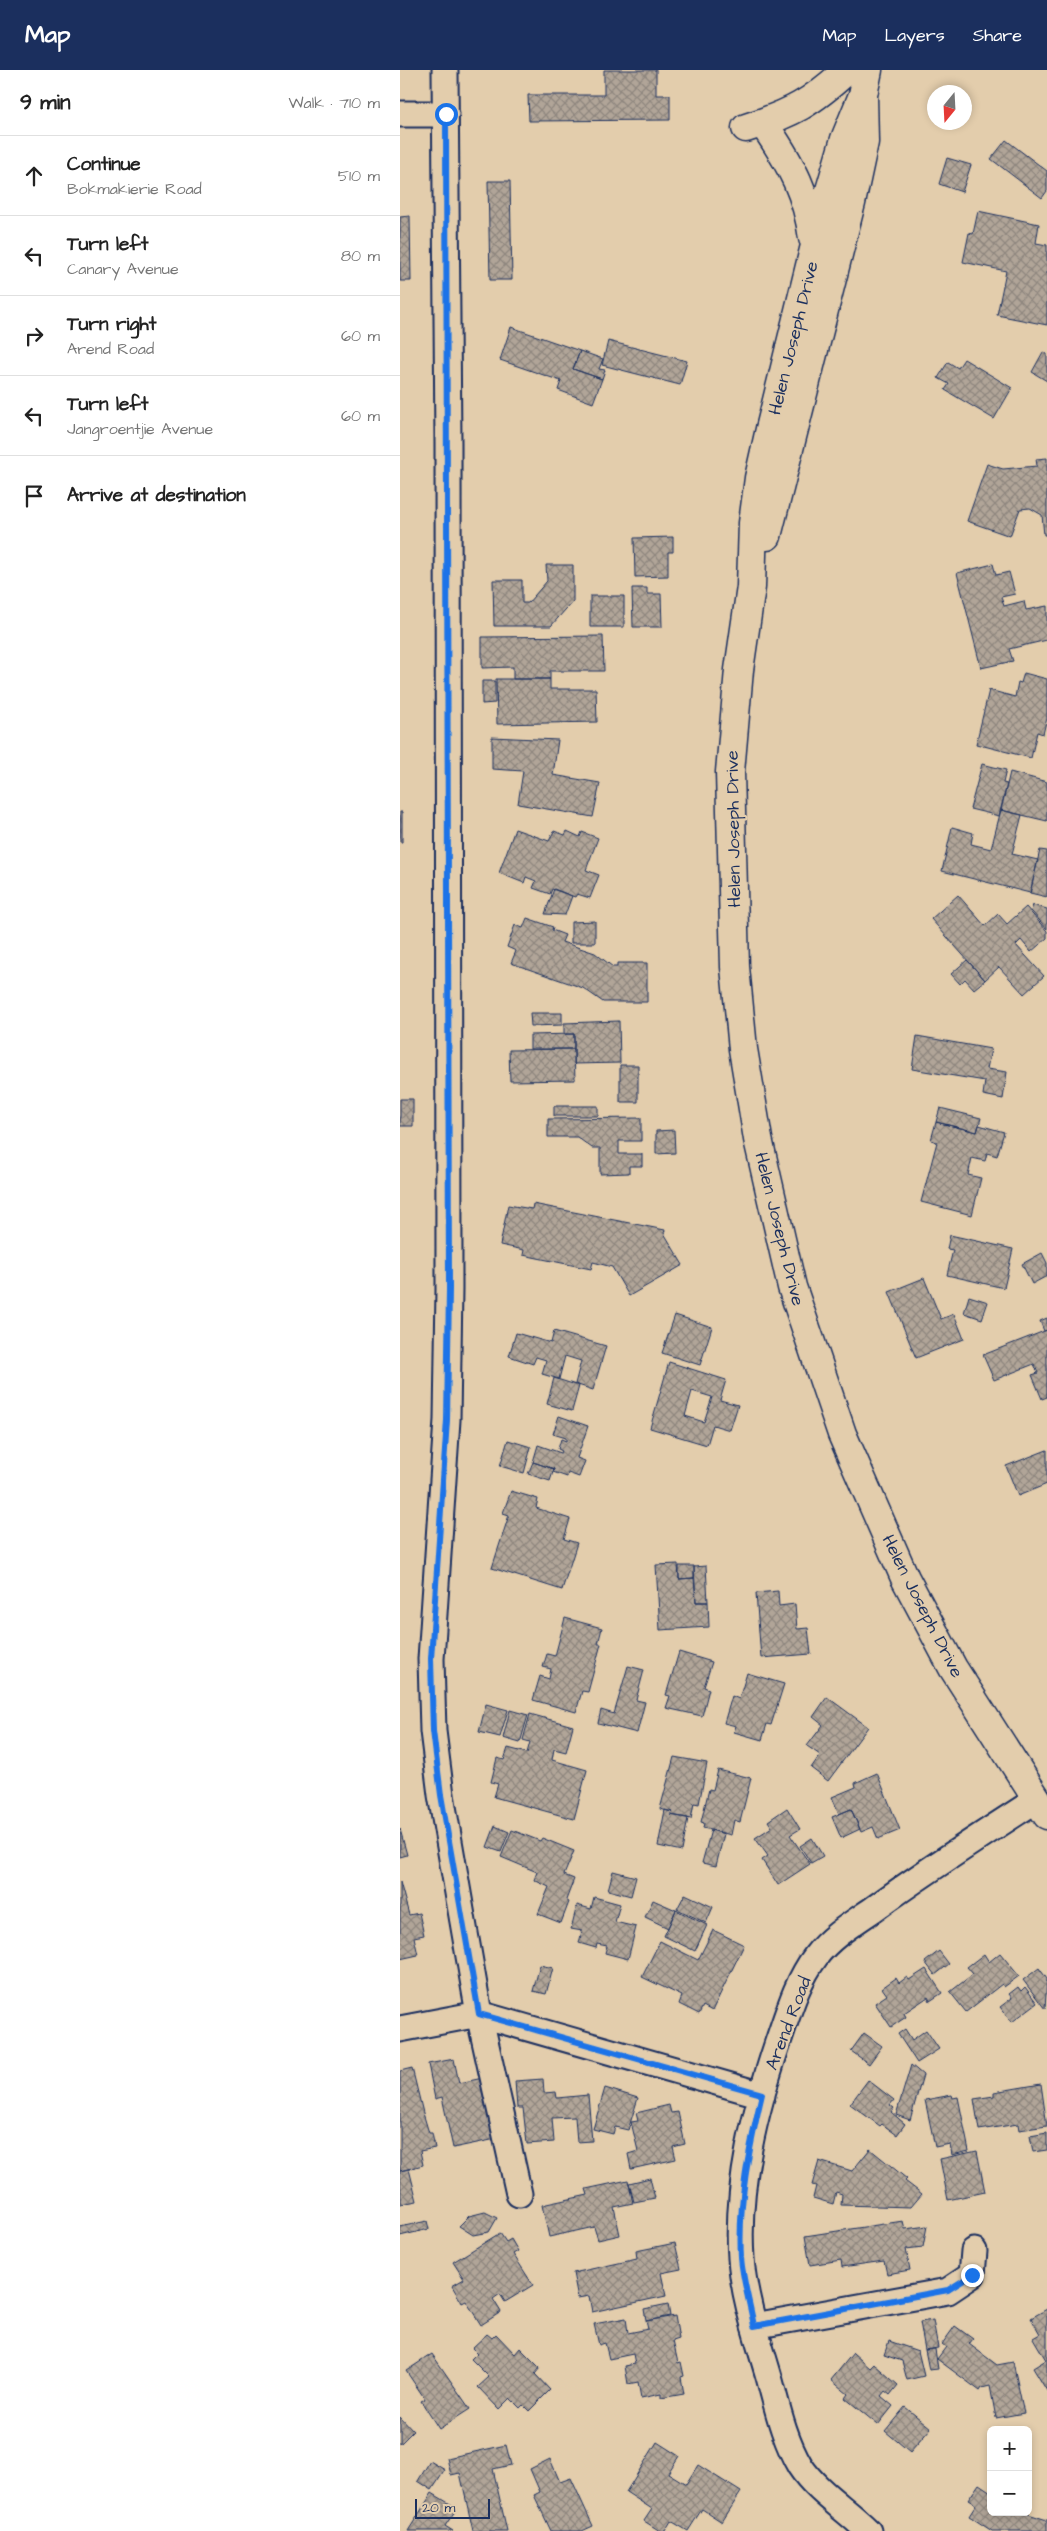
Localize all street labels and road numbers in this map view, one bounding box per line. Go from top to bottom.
street label: Helen Joseph Drive [762,258,825,418]
street label: Helen Joseph Drive [720,750,747,908]
street label: Helen Joseph Drive [748,1150,811,1309]
street label: Helen Joseph Drive [876,1530,970,1682]
street label: Arend Road [759,1973,818,2073]

